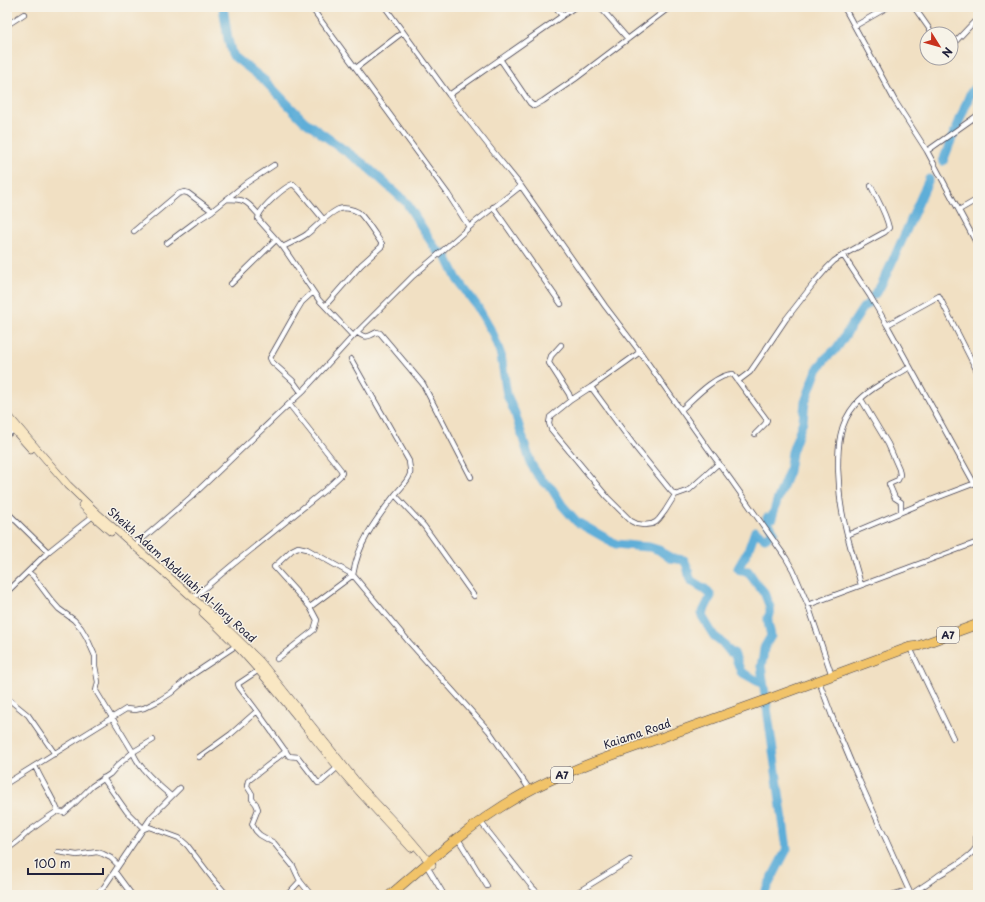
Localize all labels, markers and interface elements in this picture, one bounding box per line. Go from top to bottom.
north arrow [919,26,959,66]
text: N [938,44,957,61]
street label: Sheikh Adam Abdullahi Al-Ilory Road [104,503,261,646]
road number: A7 [937,627,959,643]
street label: Kaiama Road [601,714,674,753]
road number: A7 [551,767,573,783]
scale bar [28,850,103,876]
text: 100 m [34,854,71,872]

